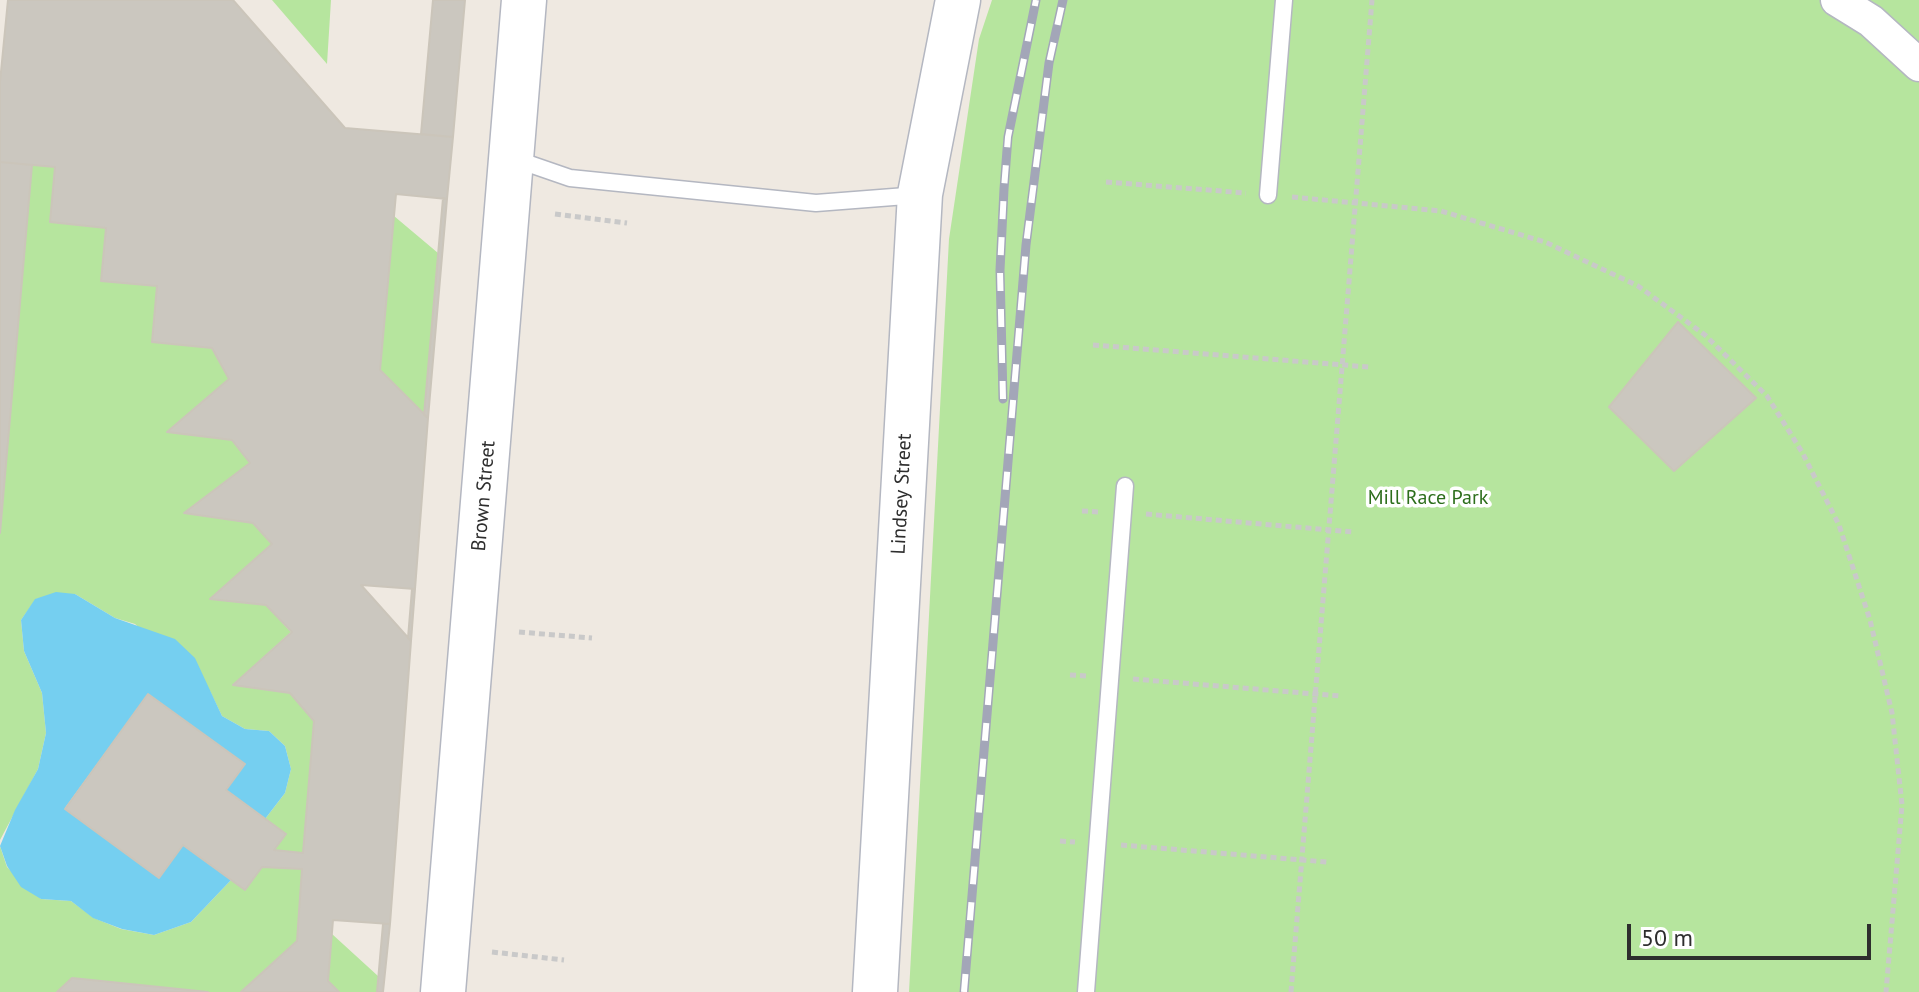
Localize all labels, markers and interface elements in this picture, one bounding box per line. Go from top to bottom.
street label: Lindsey Street [887,433,917,555]
street label: Brown Street [467,440,501,552]
park label: Mill Race Park [1368,486,1488,510]
scale bar [1631,908,1875,958]
text: 50 m [1641,922,1693,953]

